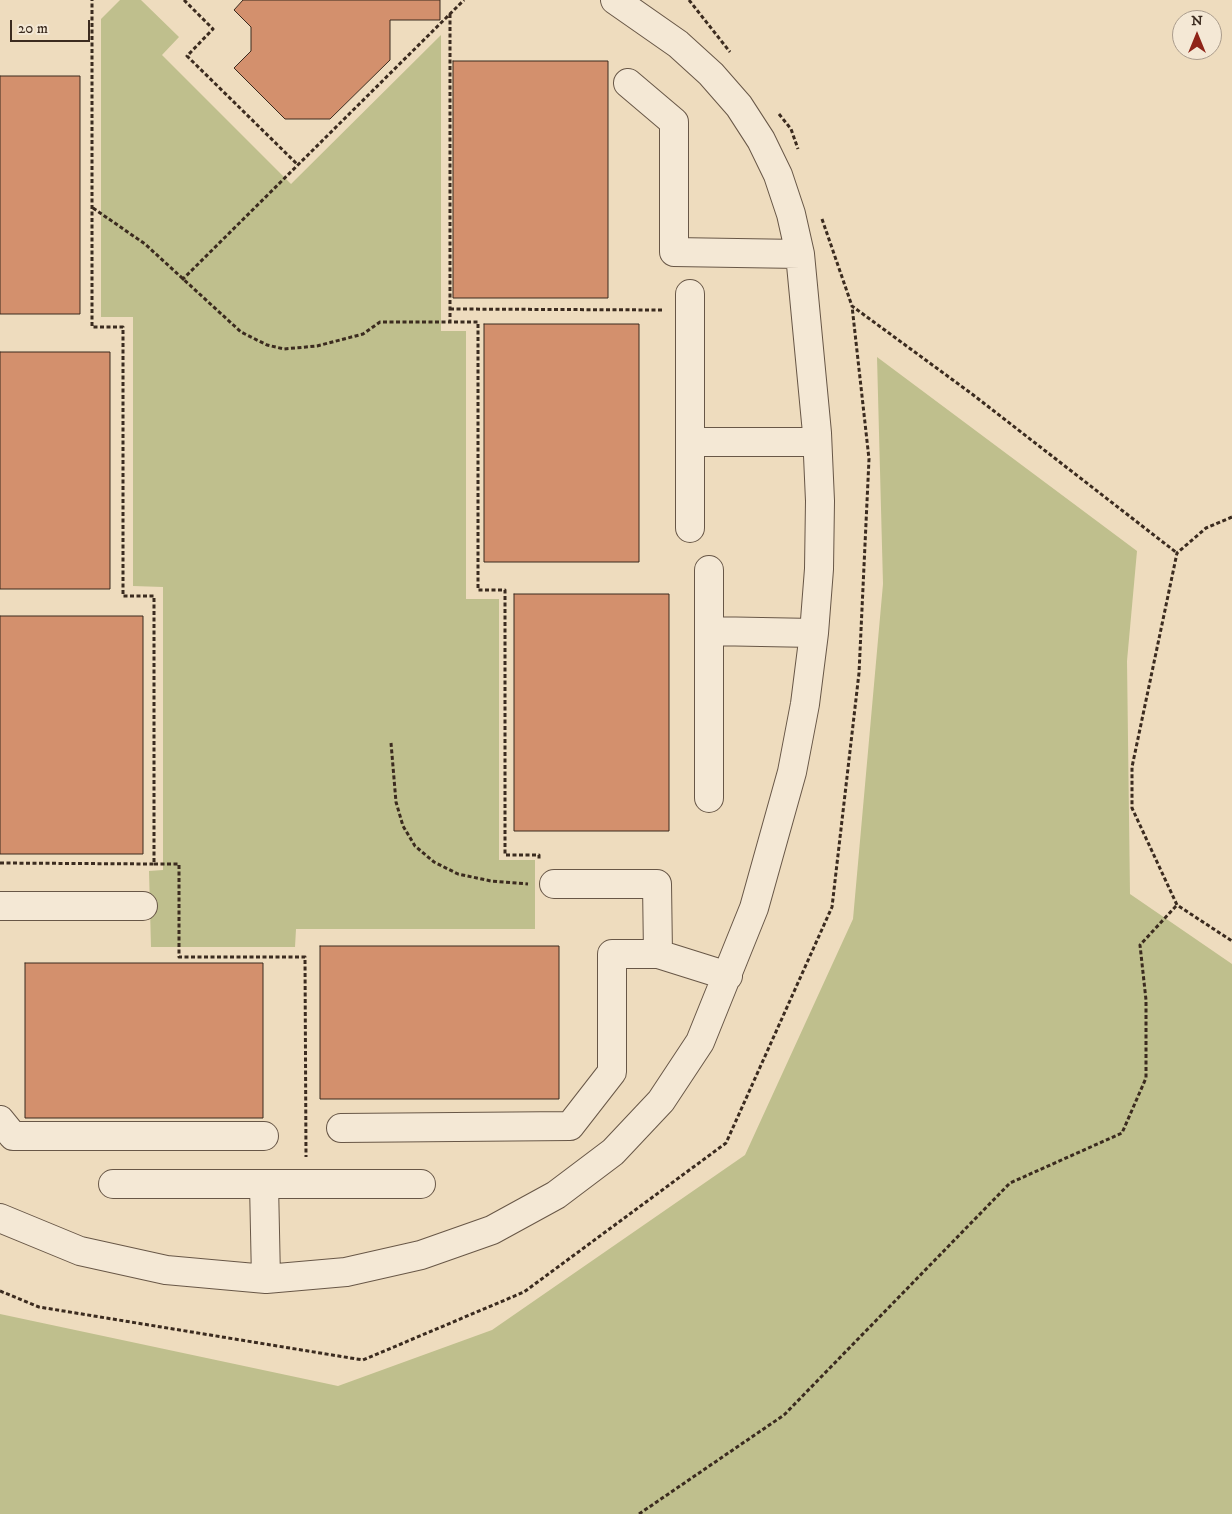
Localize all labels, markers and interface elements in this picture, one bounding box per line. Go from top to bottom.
scale bar [12,10,92,42]
north arrow [1172,10,1222,60]
text: N [1191,12,1203,30]
text: 20 m [18,19,48,38]

